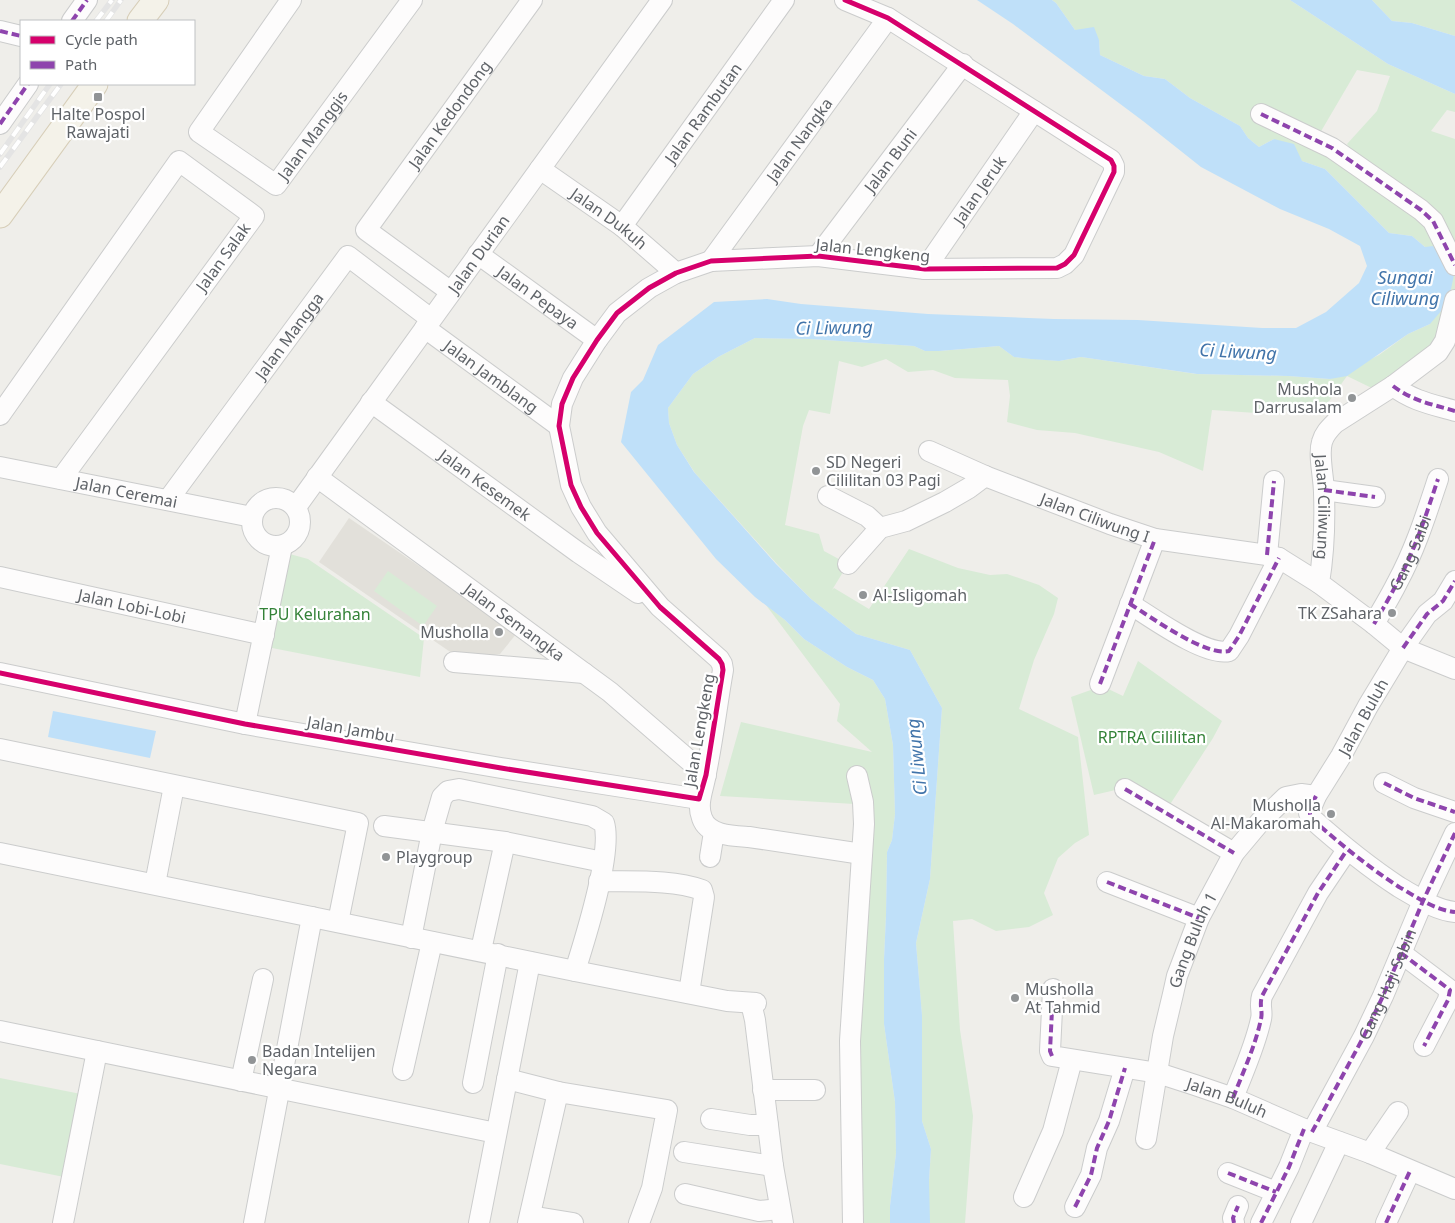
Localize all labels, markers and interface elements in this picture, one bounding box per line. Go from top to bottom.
legend [20,20,195,85]
text: Cycle path [65,29,138,49]
text: Path [65,54,97,74]
street label: Jalan Kedondong [402,56,496,174]
street label: Jalan Rambutan [658,58,747,169]
street label: Jalan Manggis [271,86,353,186]
marker: Halte Pospol Rawajati [92,91,104,103]
street label: Jalan Nangka [760,93,837,188]
place label: Halte Pospol Rawajati [51,103,145,143]
street label: Jalan Buni [858,124,922,198]
street label: Jalan Jeruk [947,151,1011,230]
street label: Jalan Dukuh [565,182,652,254]
street label: Jalan Durian [442,210,514,299]
street label: Jalan Salak [189,218,256,297]
street label: Jalan Lengkeng [813,233,931,267]
street label: Jalan Pepaya [491,259,583,334]
water label: Sungai Ciliwung [1371,265,1439,310]
street label: Jalan Mangga [249,288,328,385]
water label: Ci Liwung [795,314,873,340]
street label: Jalan Jamblang [438,333,543,418]
water label: Ci Liwung [1199,337,1277,365]
place label: Mushola Darrusalam [1254,378,1342,418]
marker: Mushola Darrusalam [1346,392,1358,404]
street label: Jalan Kesemek [433,443,536,526]
place label: SD Negeri Cililitan 03 Pagi [826,451,941,491]
street label: Jalan Ciliwung [1310,452,1335,561]
marker: SD Negeri Cililitan 03 Pagi [810,465,822,477]
street label: Jalan Ceremai [72,471,179,513]
street label: Jalan Ciliwung I [1035,487,1153,547]
street label: Gang Saibi [1384,512,1436,594]
street label: Jalan Semangka [458,577,569,666]
street label: Jalan Lobi-Lobi [74,583,188,628]
place label: Al-Isligomah [873,584,967,606]
marker: Al-Isligomah [857,589,869,601]
place label: TK ZSahara [1298,602,1382,624]
park label: TPU Kelurahan [259,603,371,625]
marker: TK ZSahara [1386,607,1398,619]
place label: Musholla [420,621,489,643]
marker: Musholla [493,626,505,638]
street label: Jalan Lengkeng [678,671,720,790]
street label: Jalan Buluh [1332,675,1393,761]
street label: Jalan Jambu [304,710,397,748]
water label: Ci Liwung [900,717,932,797]
park label: RPTRA Cililitan [1098,726,1206,748]
place label: Musholla Al-Makaromah [1211,794,1321,834]
marker: Musholla Al-Makaromah [1325,808,1337,820]
place label: Playgroup [396,846,472,868]
marker: Playgroup [380,851,392,863]
street label: Gang Buluh 1 [1164,888,1222,990]
street label: Gang Haji Sebin [1353,925,1421,1043]
place label: Musholla At Tahmid [1025,978,1101,1018]
marker: Musholla At Tahmid [1009,992,1021,1004]
place label: Badan Intelijen Negara [262,1040,376,1080]
marker: Badan Intelijen Negara [246,1054,258,1066]
street label: Jalan Buluh [1182,1071,1271,1123]

